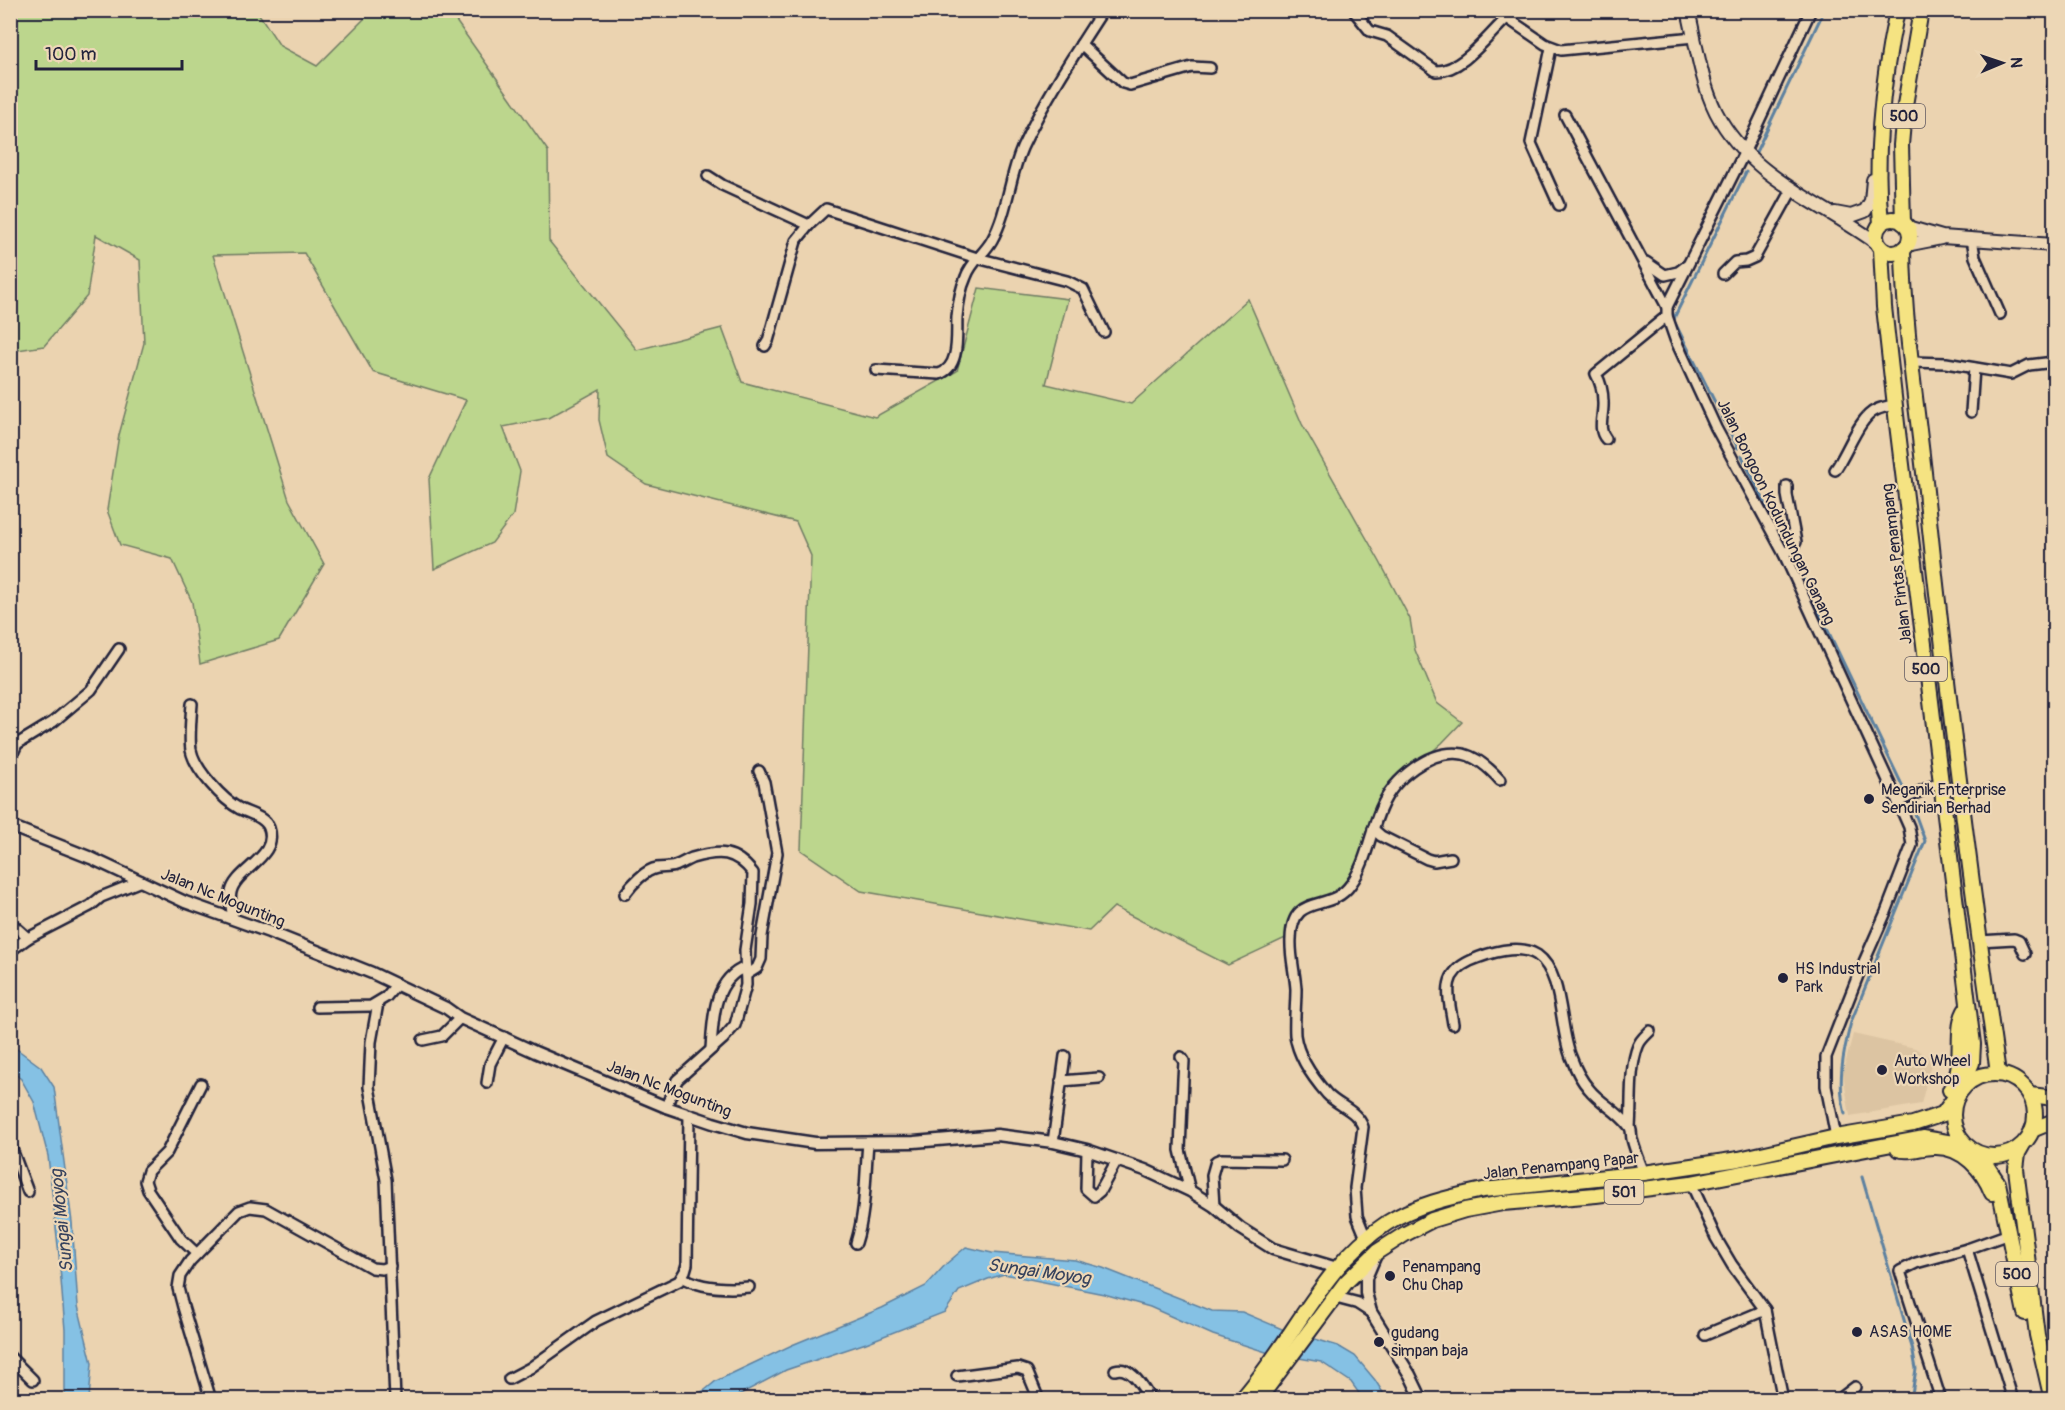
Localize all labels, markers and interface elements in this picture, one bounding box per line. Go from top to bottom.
scale bar [36,33,182,71]
north arrow [1972,33,2032,93]
text: 100 m [45,43,97,66]
text: N [2006,57,2026,68]
road number: 500 [1883,104,1925,128]
street label: Jalan Bongoon Kodundungan Ganang [1712,396,1840,628]
street label: Jalan Pintas Penampang [1877,482,1917,646]
road number: 500 [1905,657,1947,681]
place label: Meganik Enterprise Sendirian Berhad [1881,780,2006,818]
marker: Meganik Enterprise Sendirian Berhad [1862,792,1876,806]
street label: Jalan Nc Mogunting [158,864,288,932]
place label: HS Industrial Park [1795,959,1881,997]
marker: HS Industrial Park [1776,971,1790,985]
place label: Auto Wheel Workshop [1894,1051,1971,1089]
street label: Jalan Nc Mogunting [604,1056,734,1122]
marker: Auto Wheel Workshop [1875,1063,1889,1077]
street label: Jalan Penampang Papar [1482,1148,1640,1184]
water label: Sungai Moyog [45,1167,79,1274]
road number: 501 [1604,1180,1644,1204]
water label: Sungai Moyog [986,1253,1094,1291]
place label: Penampang Chu Chap [1402,1257,1481,1295]
road number: 500 [1996,1262,2038,1286]
marker: Penampang Chu Chap [1383,1269,1397,1283]
place label: ASAS HOME [1869,1322,1952,1342]
place label: gudang simpan baja [1391,1323,1468,1361]
marker: ASAS HOME [1850,1325,1864,1339]
marker: gudang simpan baja [1372,1335,1386,1349]

